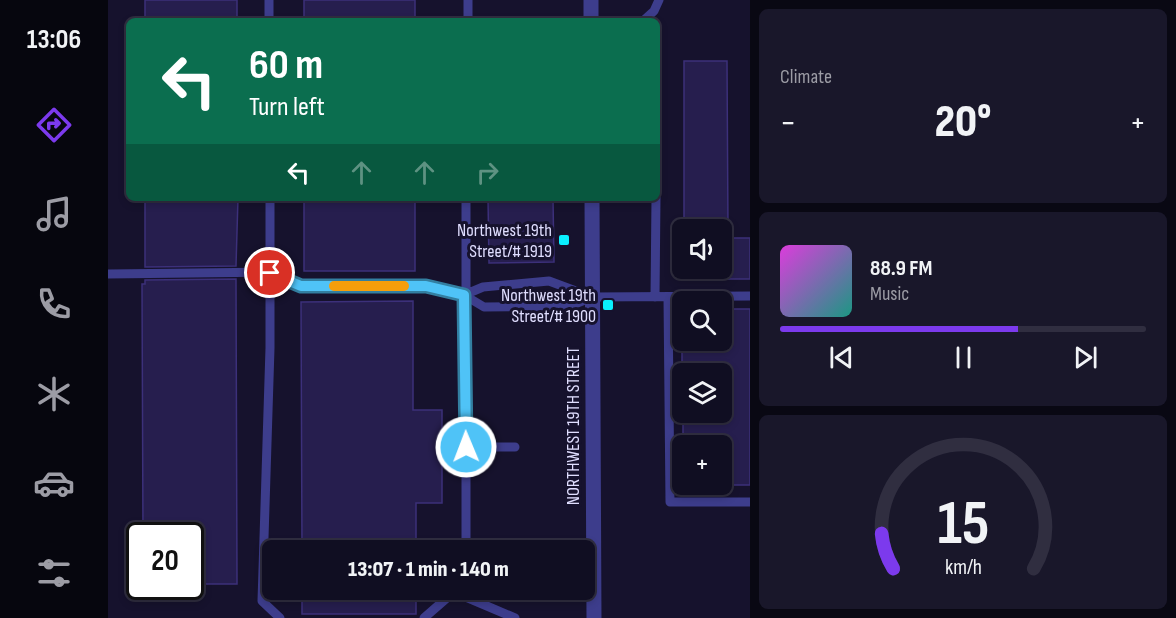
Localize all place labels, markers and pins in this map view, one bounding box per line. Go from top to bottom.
place label: Northwest 19th Street/# 1919 [457,220,552,262]
marker: Northwest 19th Street/# 1919 [557,233,571,247]
pin [244,247,295,298]
place label: Northwest 19th Street/# 1900 [501,285,596,327]
marker: Northwest 19th Street/# 1900 [601,298,615,312]

